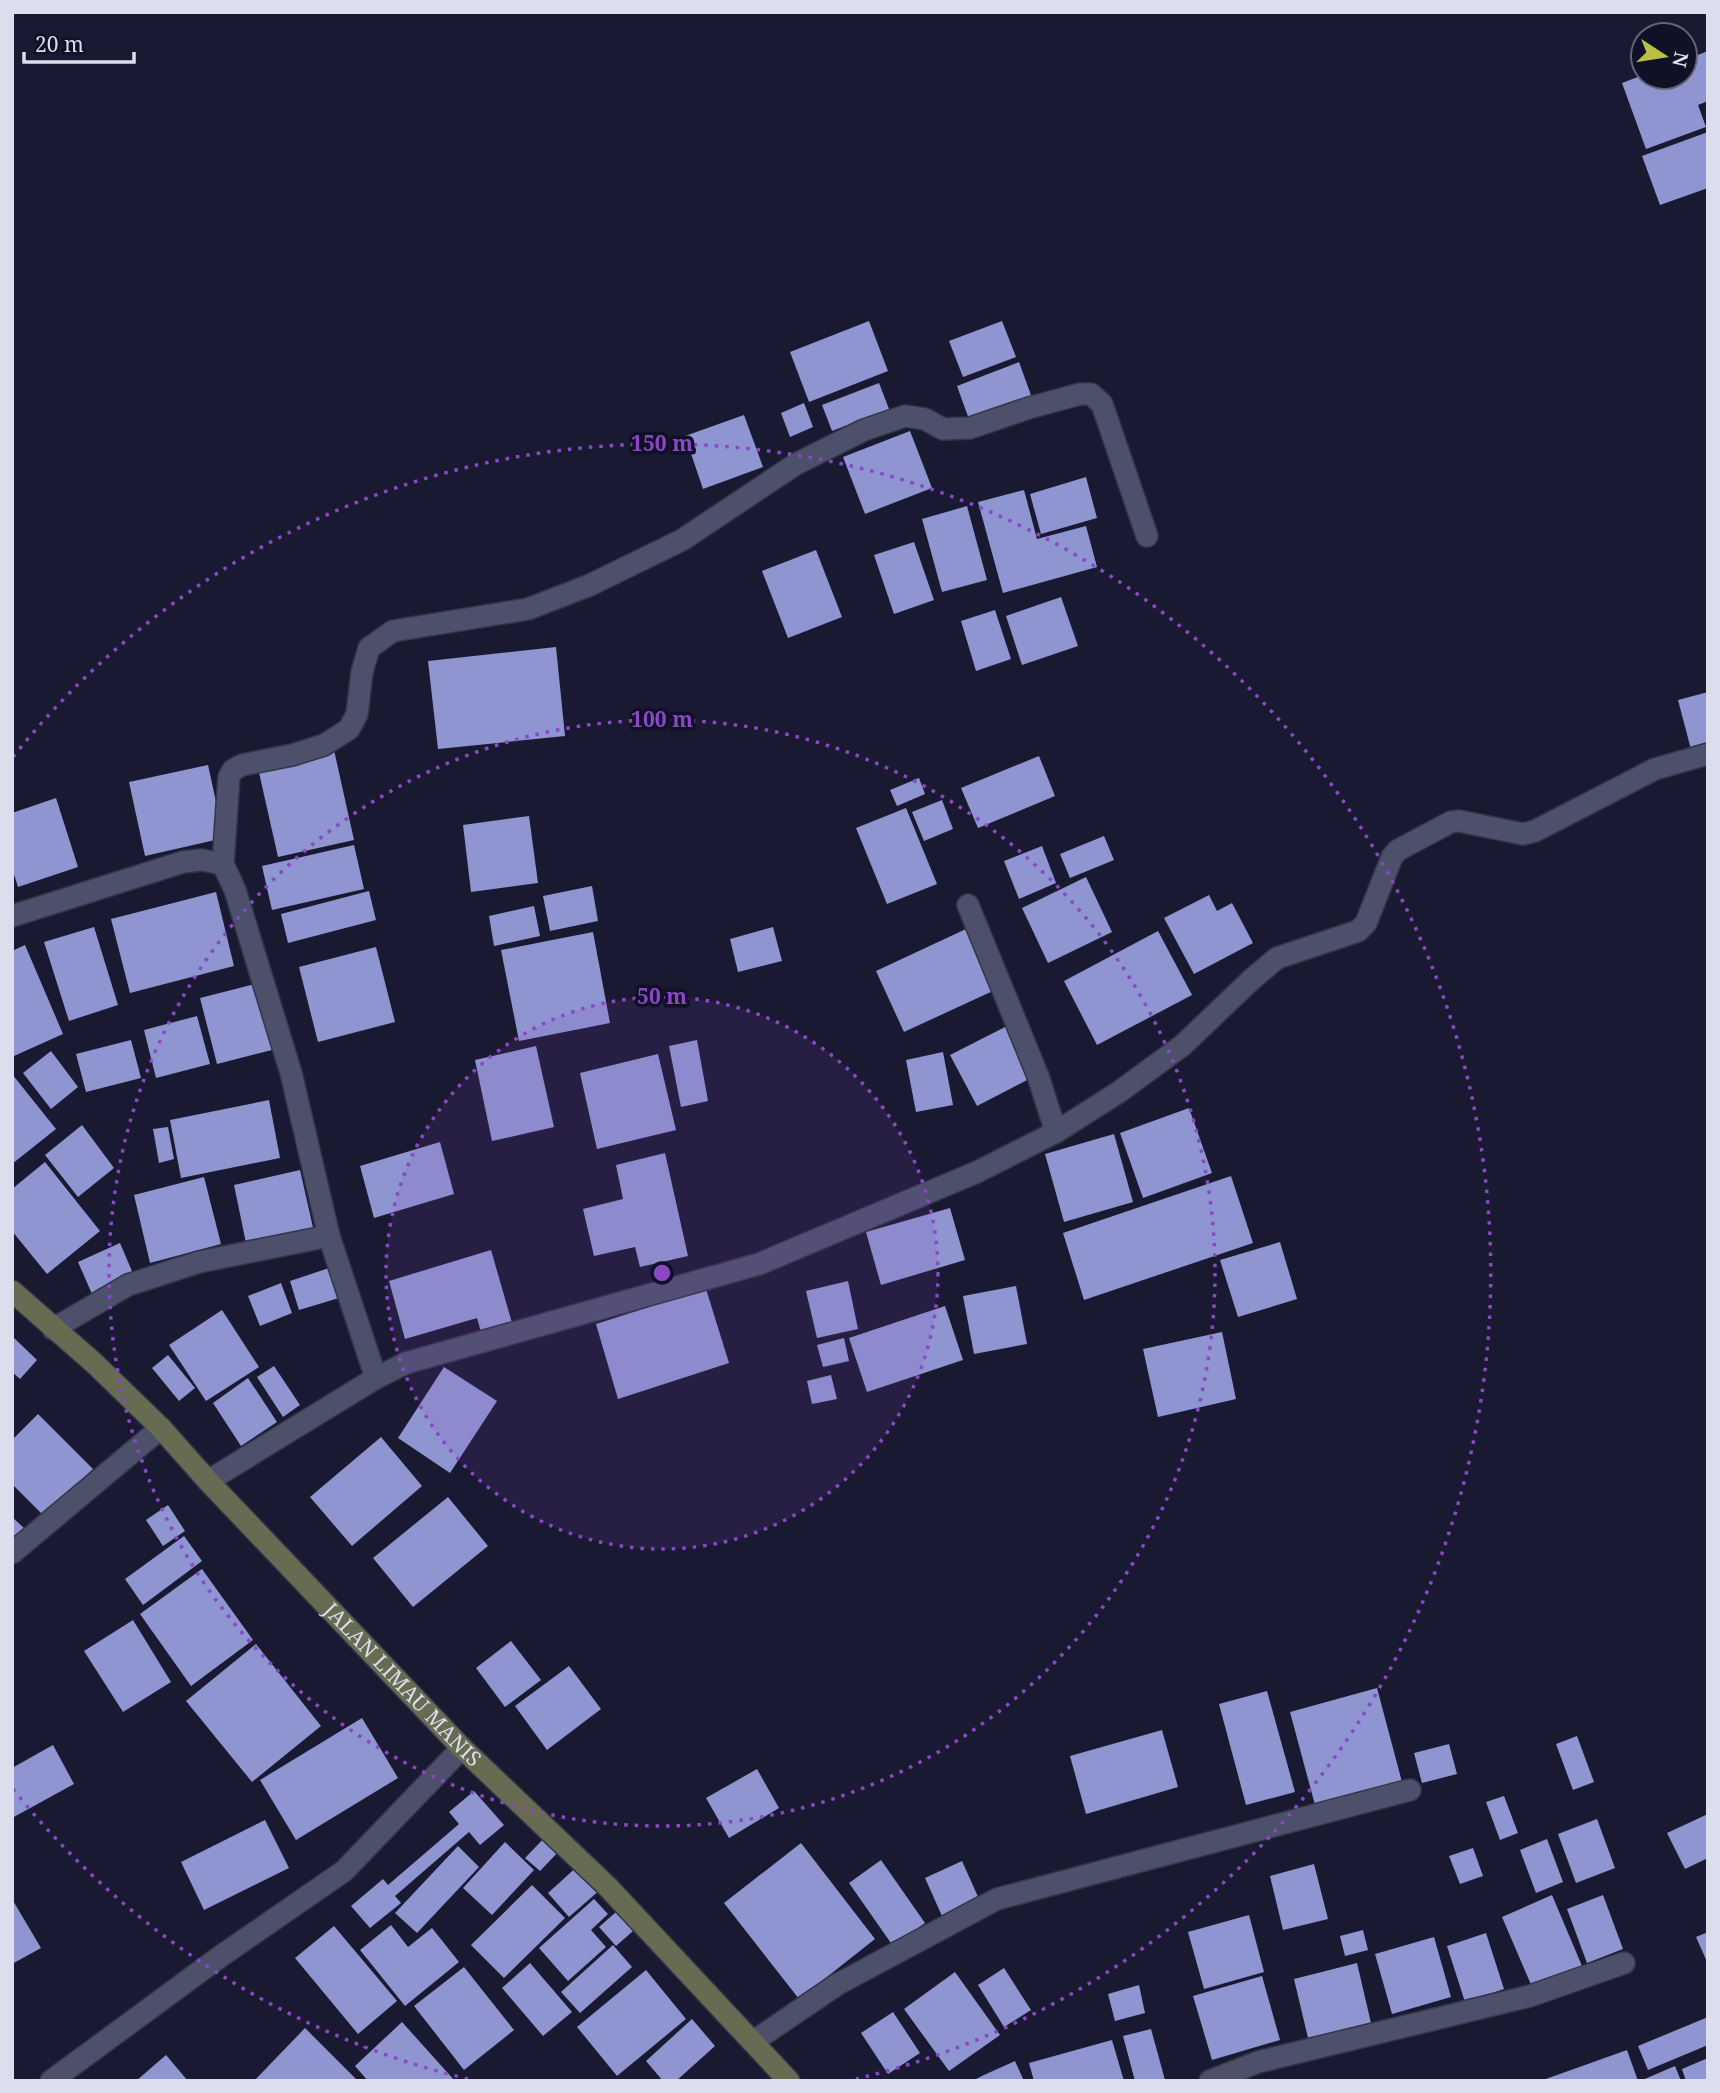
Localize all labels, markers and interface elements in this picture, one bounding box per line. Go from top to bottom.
scale bar [24,21,135,65]
north arrow [1629,21,1699,91]
text: 20 m [35,30,84,58]
text: N [1666,50,1695,70]
text: 150 m [631,429,693,457]
text: 100 m [631,705,693,733]
text: 50 m [637,982,687,1010]
centre of rings [650,1261,674,1285]
street label: JALAN LIMAU MANIS [317,1595,488,1772]

